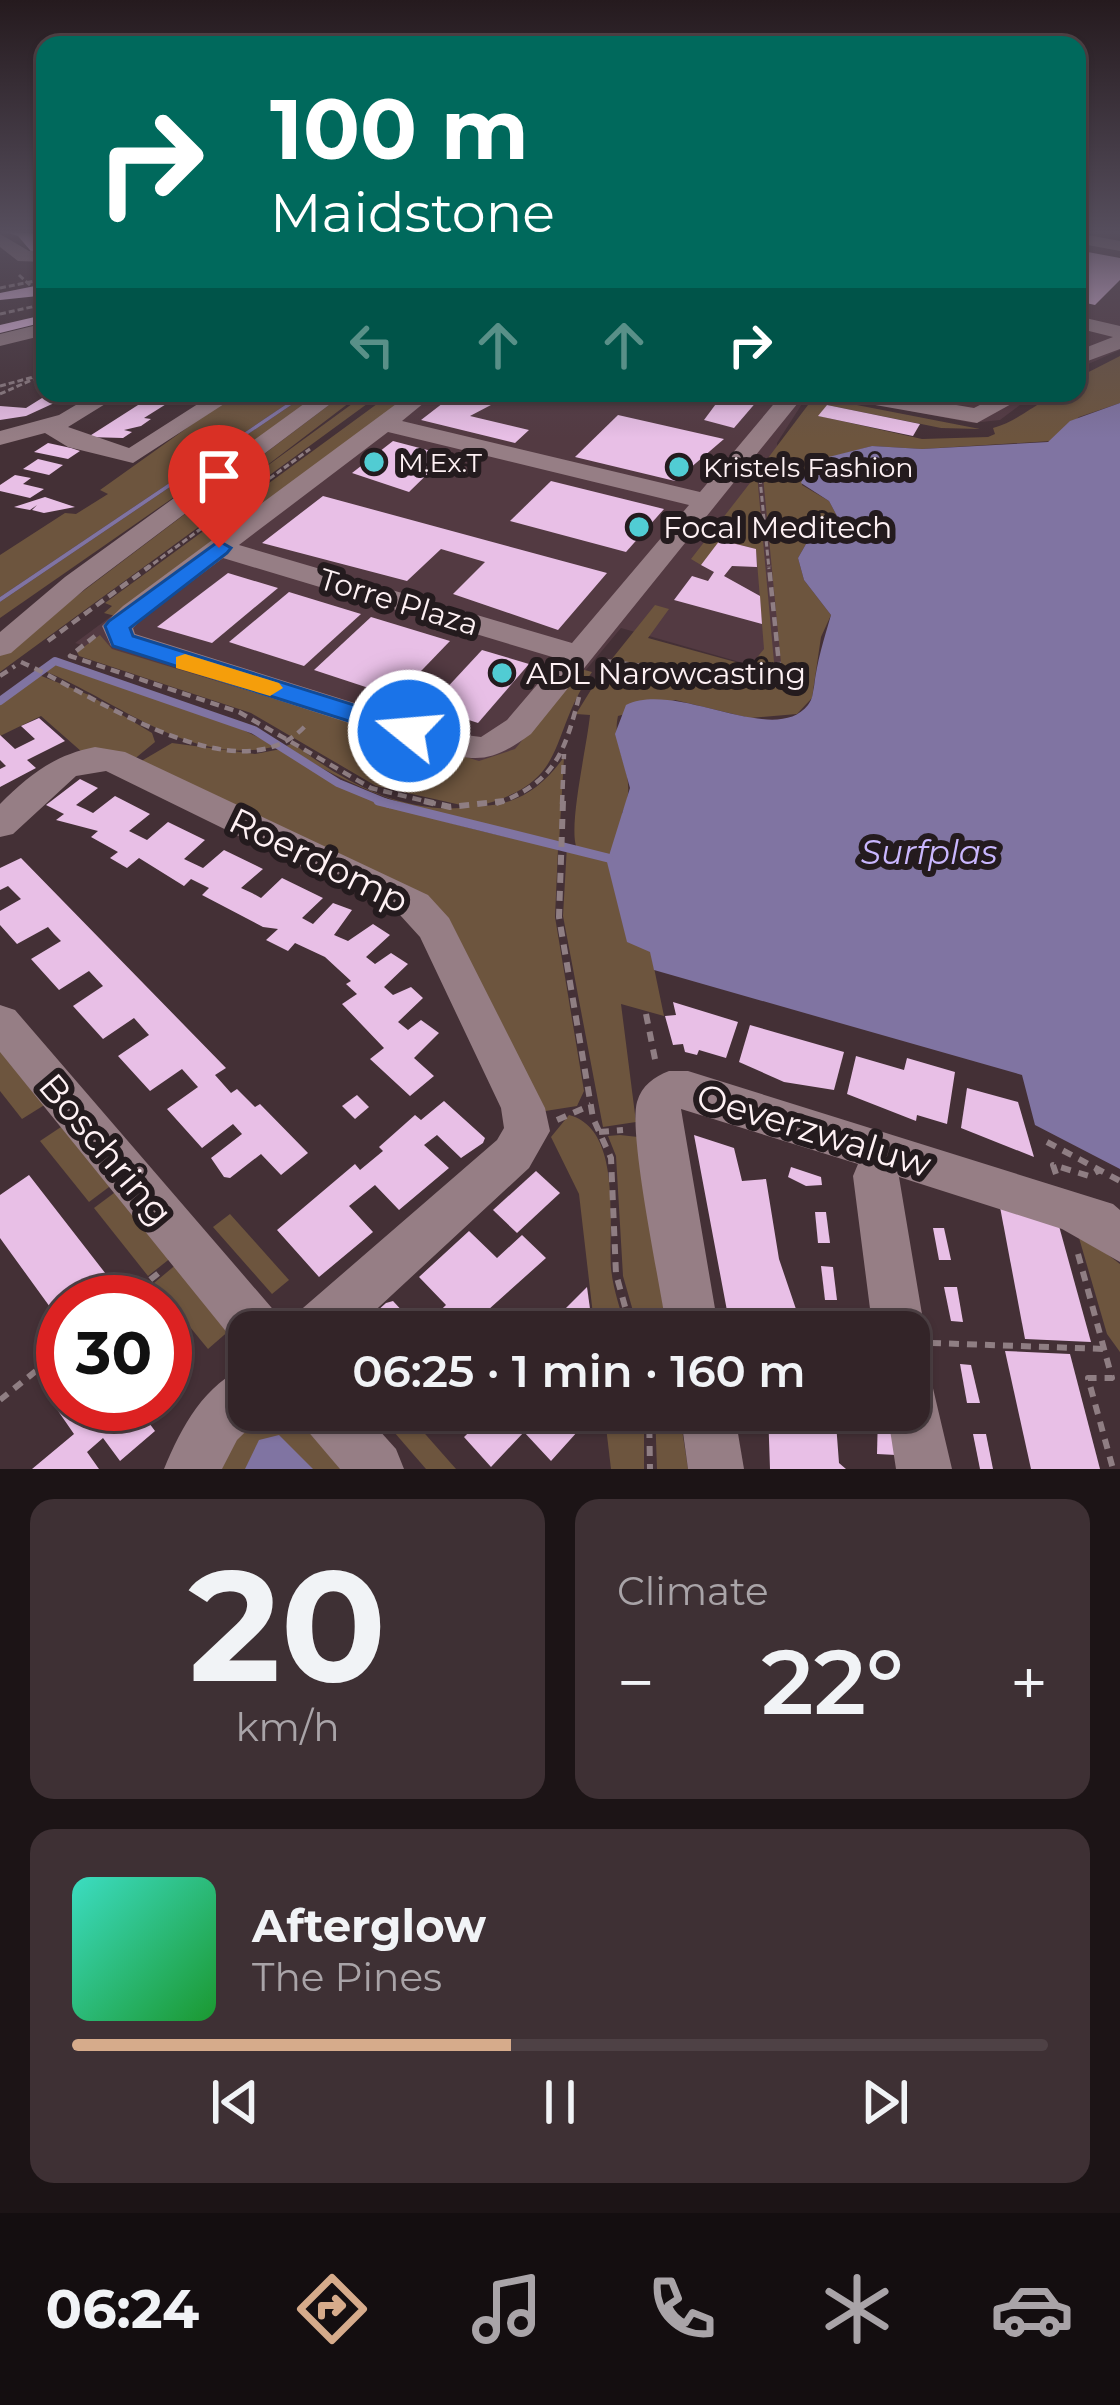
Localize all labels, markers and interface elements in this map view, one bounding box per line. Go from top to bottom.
text: 100 m [270,78,529,180]
icon: right [72,84,228,240]
text: Maidstone [270,180,555,246]
icon: left [339,312,405,378]
icon: ahead [465,312,531,378]
icon: ahead [591,312,657,378]
icon: right [717,312,783,378]
pin [168,425,270,548]
icon: arrive [186,443,252,509]
place label: M.Ex.T [398,446,482,479]
marker: M.Ex.T [361,449,387,475]
place label: Kristels Fashion [703,451,914,484]
marker: Kristels Fashion [666,454,692,480]
place label: Focal Meditech [663,509,892,546]
marker: Focal Meditech [626,514,652,540]
street label: Torre Plaza [315,560,483,644]
place label: ADL Narowcasting [526,655,806,692]
marker: ADL Narowcasting [489,660,515,686]
position arrow [346,668,472,794]
street label: Roerdomp [222,798,416,922]
water label: Surfplas [861,832,997,872]
street label: Boschring [30,1064,182,1234]
street label: Oeverzwaluw [692,1074,937,1187]
speed limit sign: 30 [36,1275,192,1431]
text: 06:25 · 1 min · 160 m [352,1343,806,1398]
text: 20 [189,1530,386,1720]
text: Climate [617,1567,769,1615]
text: 22° [761,1627,904,1737]
text: − [617,1642,655,1723]
text: + [1010,1642,1048,1723]
text: km/h [235,1703,340,1751]
text: Afterglow [252,1898,486,1953]
text: The Pines [252,1953,442,2001]
icon: previous [202,2069,268,2135]
icon: pause [527,2069,593,2135]
icon: next [852,2069,918,2135]
icon: directions [290,2267,374,2351]
icon: music [465,2267,549,2351]
icon: phone [640,2267,724,2351]
icon: climate [815,2267,899,2351]
icon: car [990,2267,1074,2351]
text: 06:24 [46,2276,199,2342]

